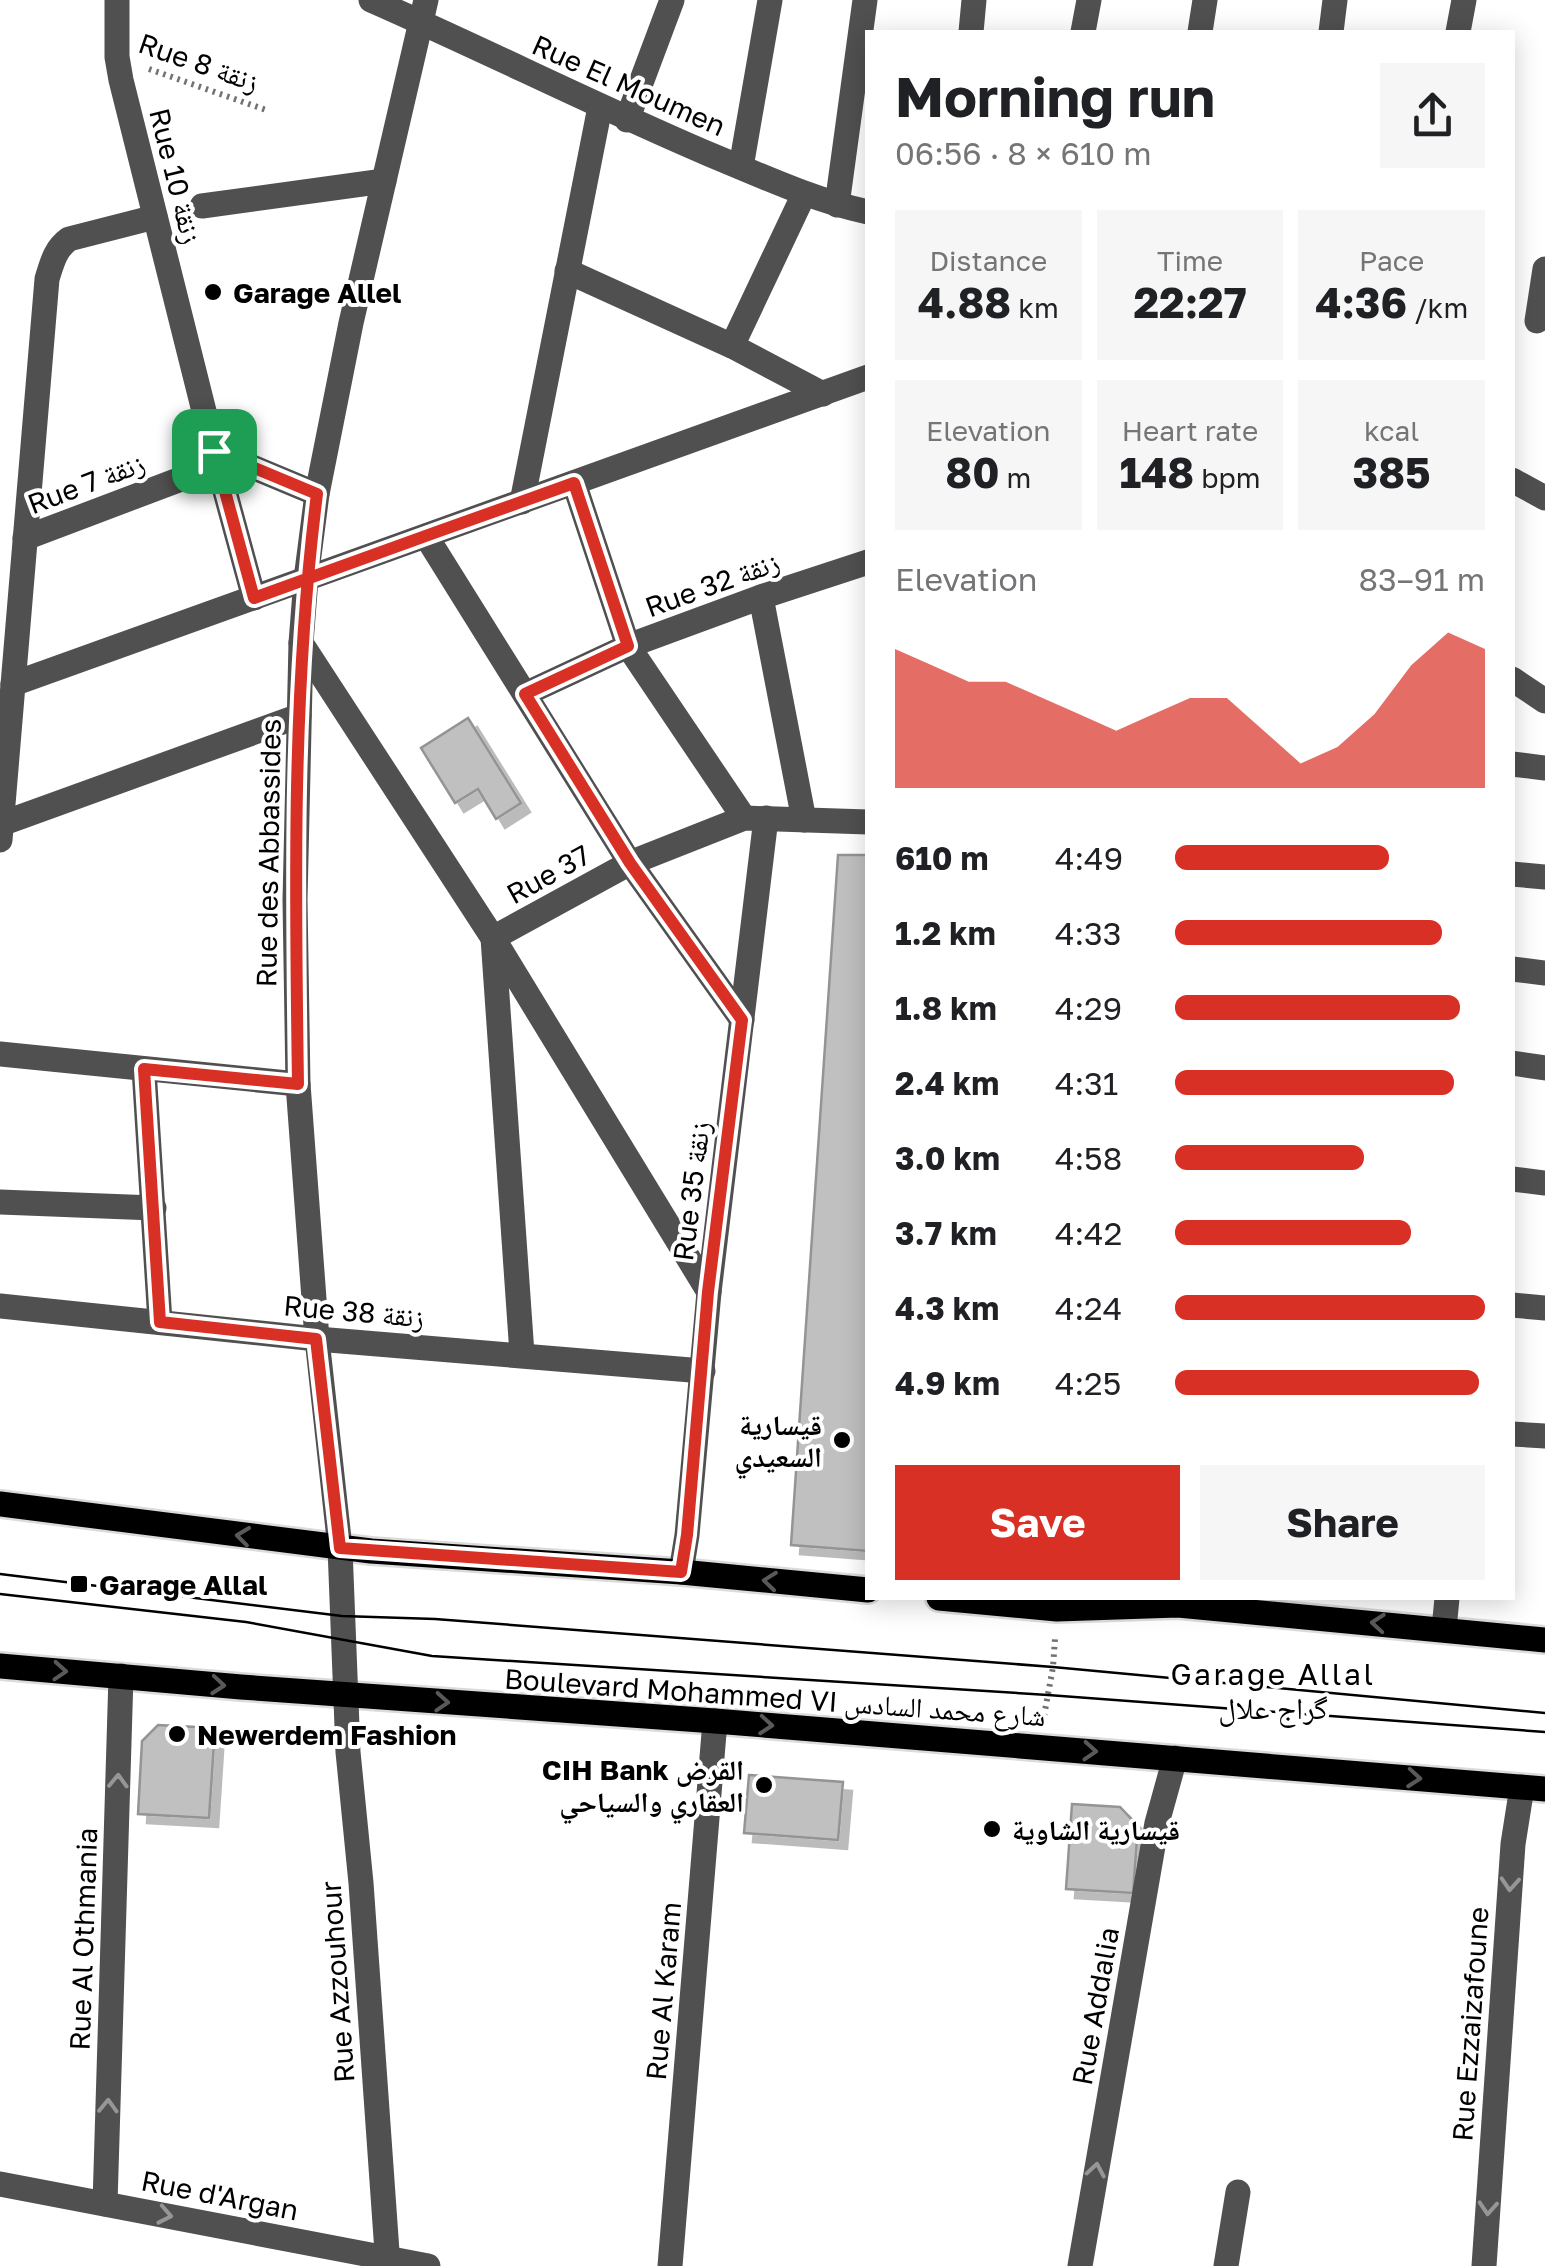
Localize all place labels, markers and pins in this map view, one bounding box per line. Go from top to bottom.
place label: Garage Allel [233,276,401,309]
marker: Garage Allel [202,281,224,303]
pin [172,409,257,494]
place label: قيسارية السعيدي [734,1408,822,1479]
marker: قيسارية السعيدي [831,1429,853,1451]
place label: Garage Allal [99,1568,267,1601]
marker: Garage Allal [68,1573,90,1595]
place label: Newerdem Fashion [197,1718,456,1751]
marker: Newerdem Fashion [166,1723,188,1745]
place label: CIH Bank القرض العقاري والسياحي [542,1753,744,1824]
marker: CIH Bank القرض العقاري والسياحي [753,1774,775,1796]
place label: قيسارية الشاوية [1012,1813,1180,1846]
marker: قيسارية الشاوية [981,1818,1003,1840]

